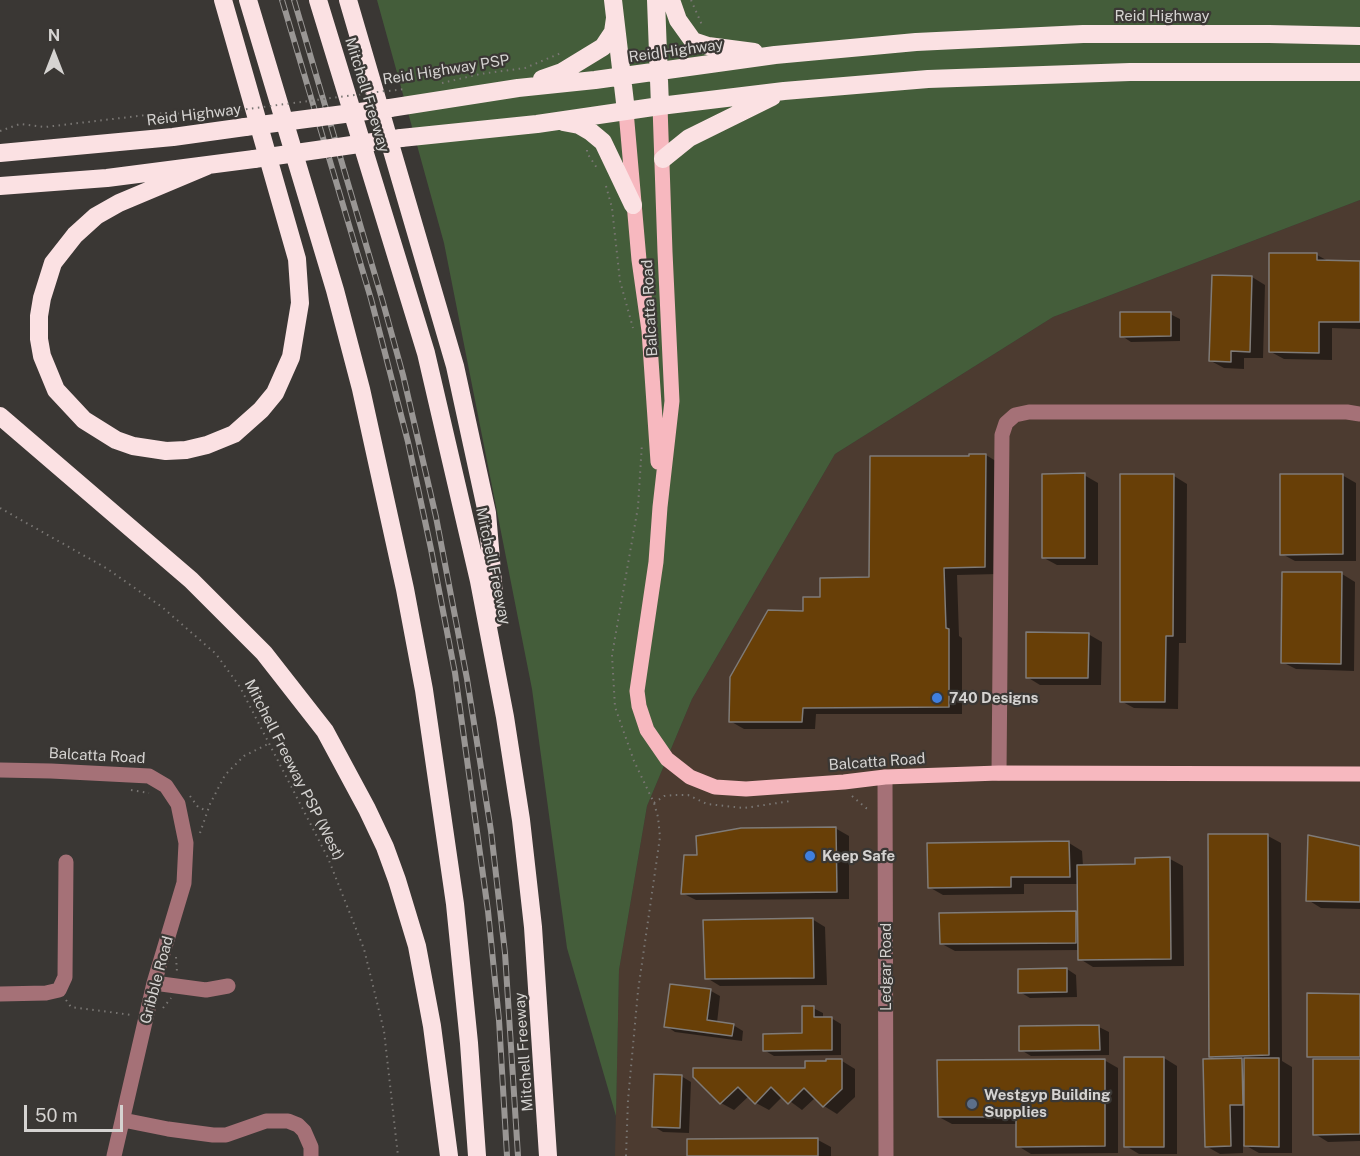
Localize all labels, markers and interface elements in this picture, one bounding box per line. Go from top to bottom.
street label: Reid Highway [1114,7,1210,25]
north arrow [24,24,84,84]
text: N [48,26,60,45]
street label: Mitchell Freeway [341,35,393,155]
street label: Reid Highway [628,35,724,67]
street label: Reid Highway PSP [381,51,511,89]
street label: Reid Highway [146,100,242,130]
street label: Balcatta Road [638,259,662,357]
street label: Mitchell Freeway [472,506,514,626]
street label: Mitchell Freeway PSP (West) [240,677,348,863]
place label: 740 Designs [949,689,1039,707]
marker: 740 Designs [930,691,944,705]
street label: Balcatta Road [48,744,146,768]
street label: Balcatta Road [828,750,926,774]
place label: Keep Safe [822,847,895,865]
marker: Keep Safe [803,849,817,863]
street label: Ledgar Road [877,923,895,1011]
street label: Gribble Road [137,934,177,1026]
street label: Mitchell Freeway [511,992,537,1112]
place label: Westgyp Building Supplies [984,1086,1110,1121]
scale bar [27,1093,126,1131]
marker: Westgyp Building Supplies [965,1097,979,1111]
text: 50 m [35,1105,78,1126]

